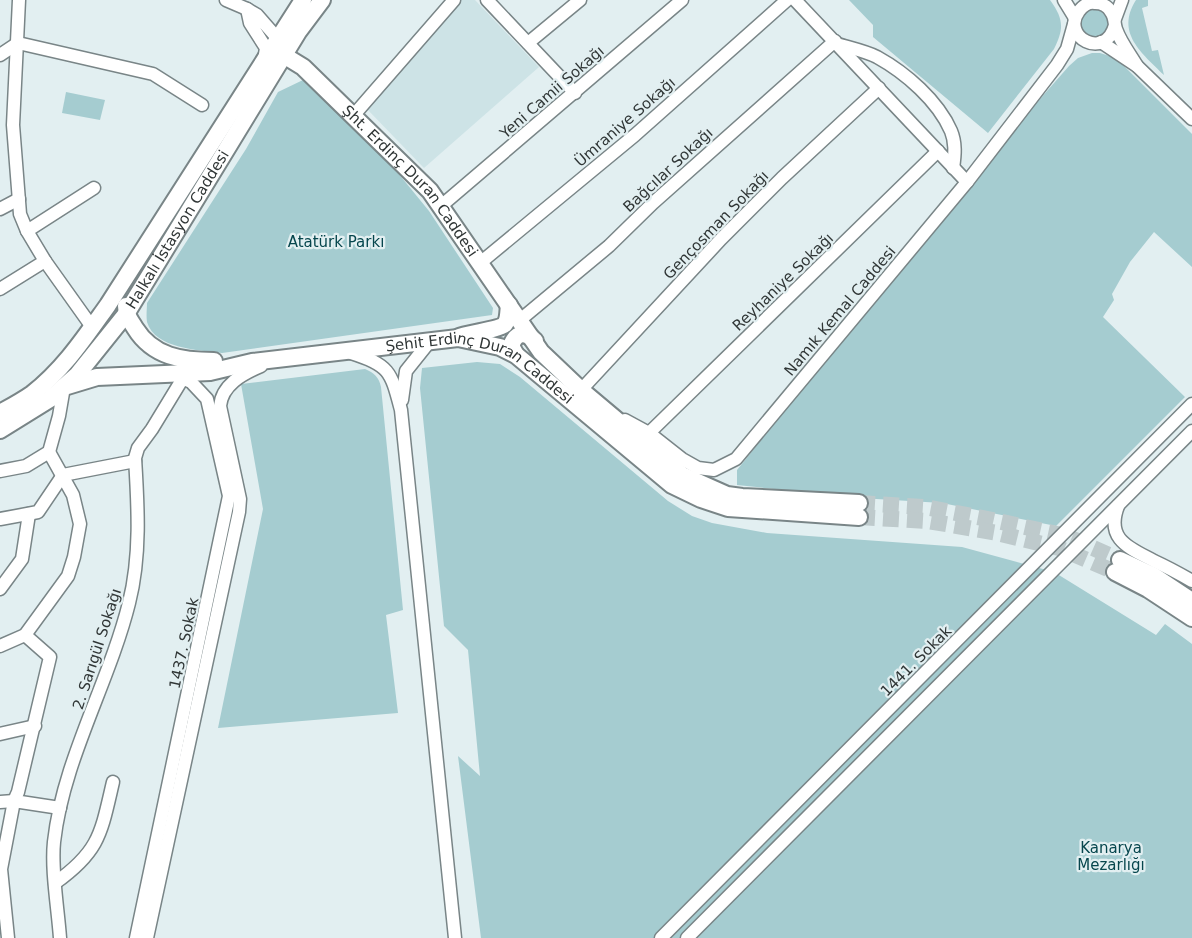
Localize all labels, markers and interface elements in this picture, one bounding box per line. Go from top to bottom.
street label: Yeni Camii Sokağı [495,42,608,143]
street label: Ümraniye Sokağı [570,73,679,171]
street label: Şht. Erdinç Duran Caddesi [339,101,482,260]
street label: Bağcılar Sokağı [620,124,716,216]
street label: Halkalı İstasyon Caddesi [122,147,233,312]
street label: Gençosman Sokağı [660,167,772,283]
street label: Reyhaniye Sokağı [729,229,837,335]
park label: Atatürk Parkı [288,233,384,251]
street label: Namık Kemal Caddesi [781,243,899,379]
street label: Şehit Erdinç Duran Caddesi [385,329,577,408]
street label: 2. Sarıgül Sokağı [69,586,125,712]
street label: 1437. Sokak [166,595,203,690]
street label: 1441. Sokak [877,622,955,700]
park label: Kanarya Mezarlığı [1077,839,1145,874]

